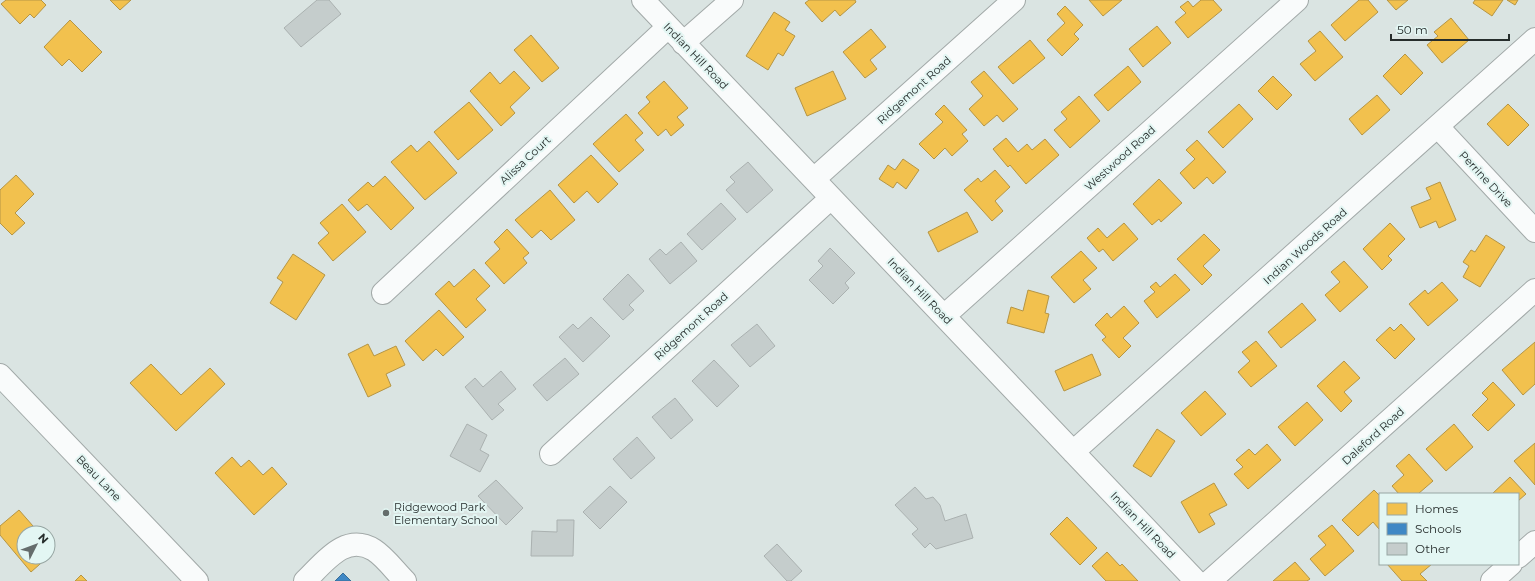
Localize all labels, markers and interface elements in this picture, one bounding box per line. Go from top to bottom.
scale bar [1391,16,1509,42]
street label: Indian Hill Road [661,20,731,92]
text: 50 m [1397,22,1428,37]
street label: Ridgemont Road [874,53,954,127]
street label: Westwood Road [1082,123,1158,193]
street label: Alissa Court [497,132,554,187]
street label: Perrine Drive [1456,148,1516,210]
street label: Indian Woods Road [1260,205,1350,287]
street label: Indian Hill Road [885,255,955,327]
street label: Ridgemont Road [651,289,731,363]
street label: Daleford Road [1339,404,1407,468]
street label: Beau Lane [74,452,125,504]
street label: Indian Hill Road [1108,489,1178,561]
legend [1379,493,1519,565]
place label: Ridgewood Park Elementary School [394,500,498,527]
text: Homes [1415,501,1458,516]
marker: Ridgewood Park Elementary School [381,508,391,518]
text: Schools [1415,521,1461,536]
north arrow [16,525,56,565]
text: N [35,530,52,546]
text: Other [1415,541,1450,556]

